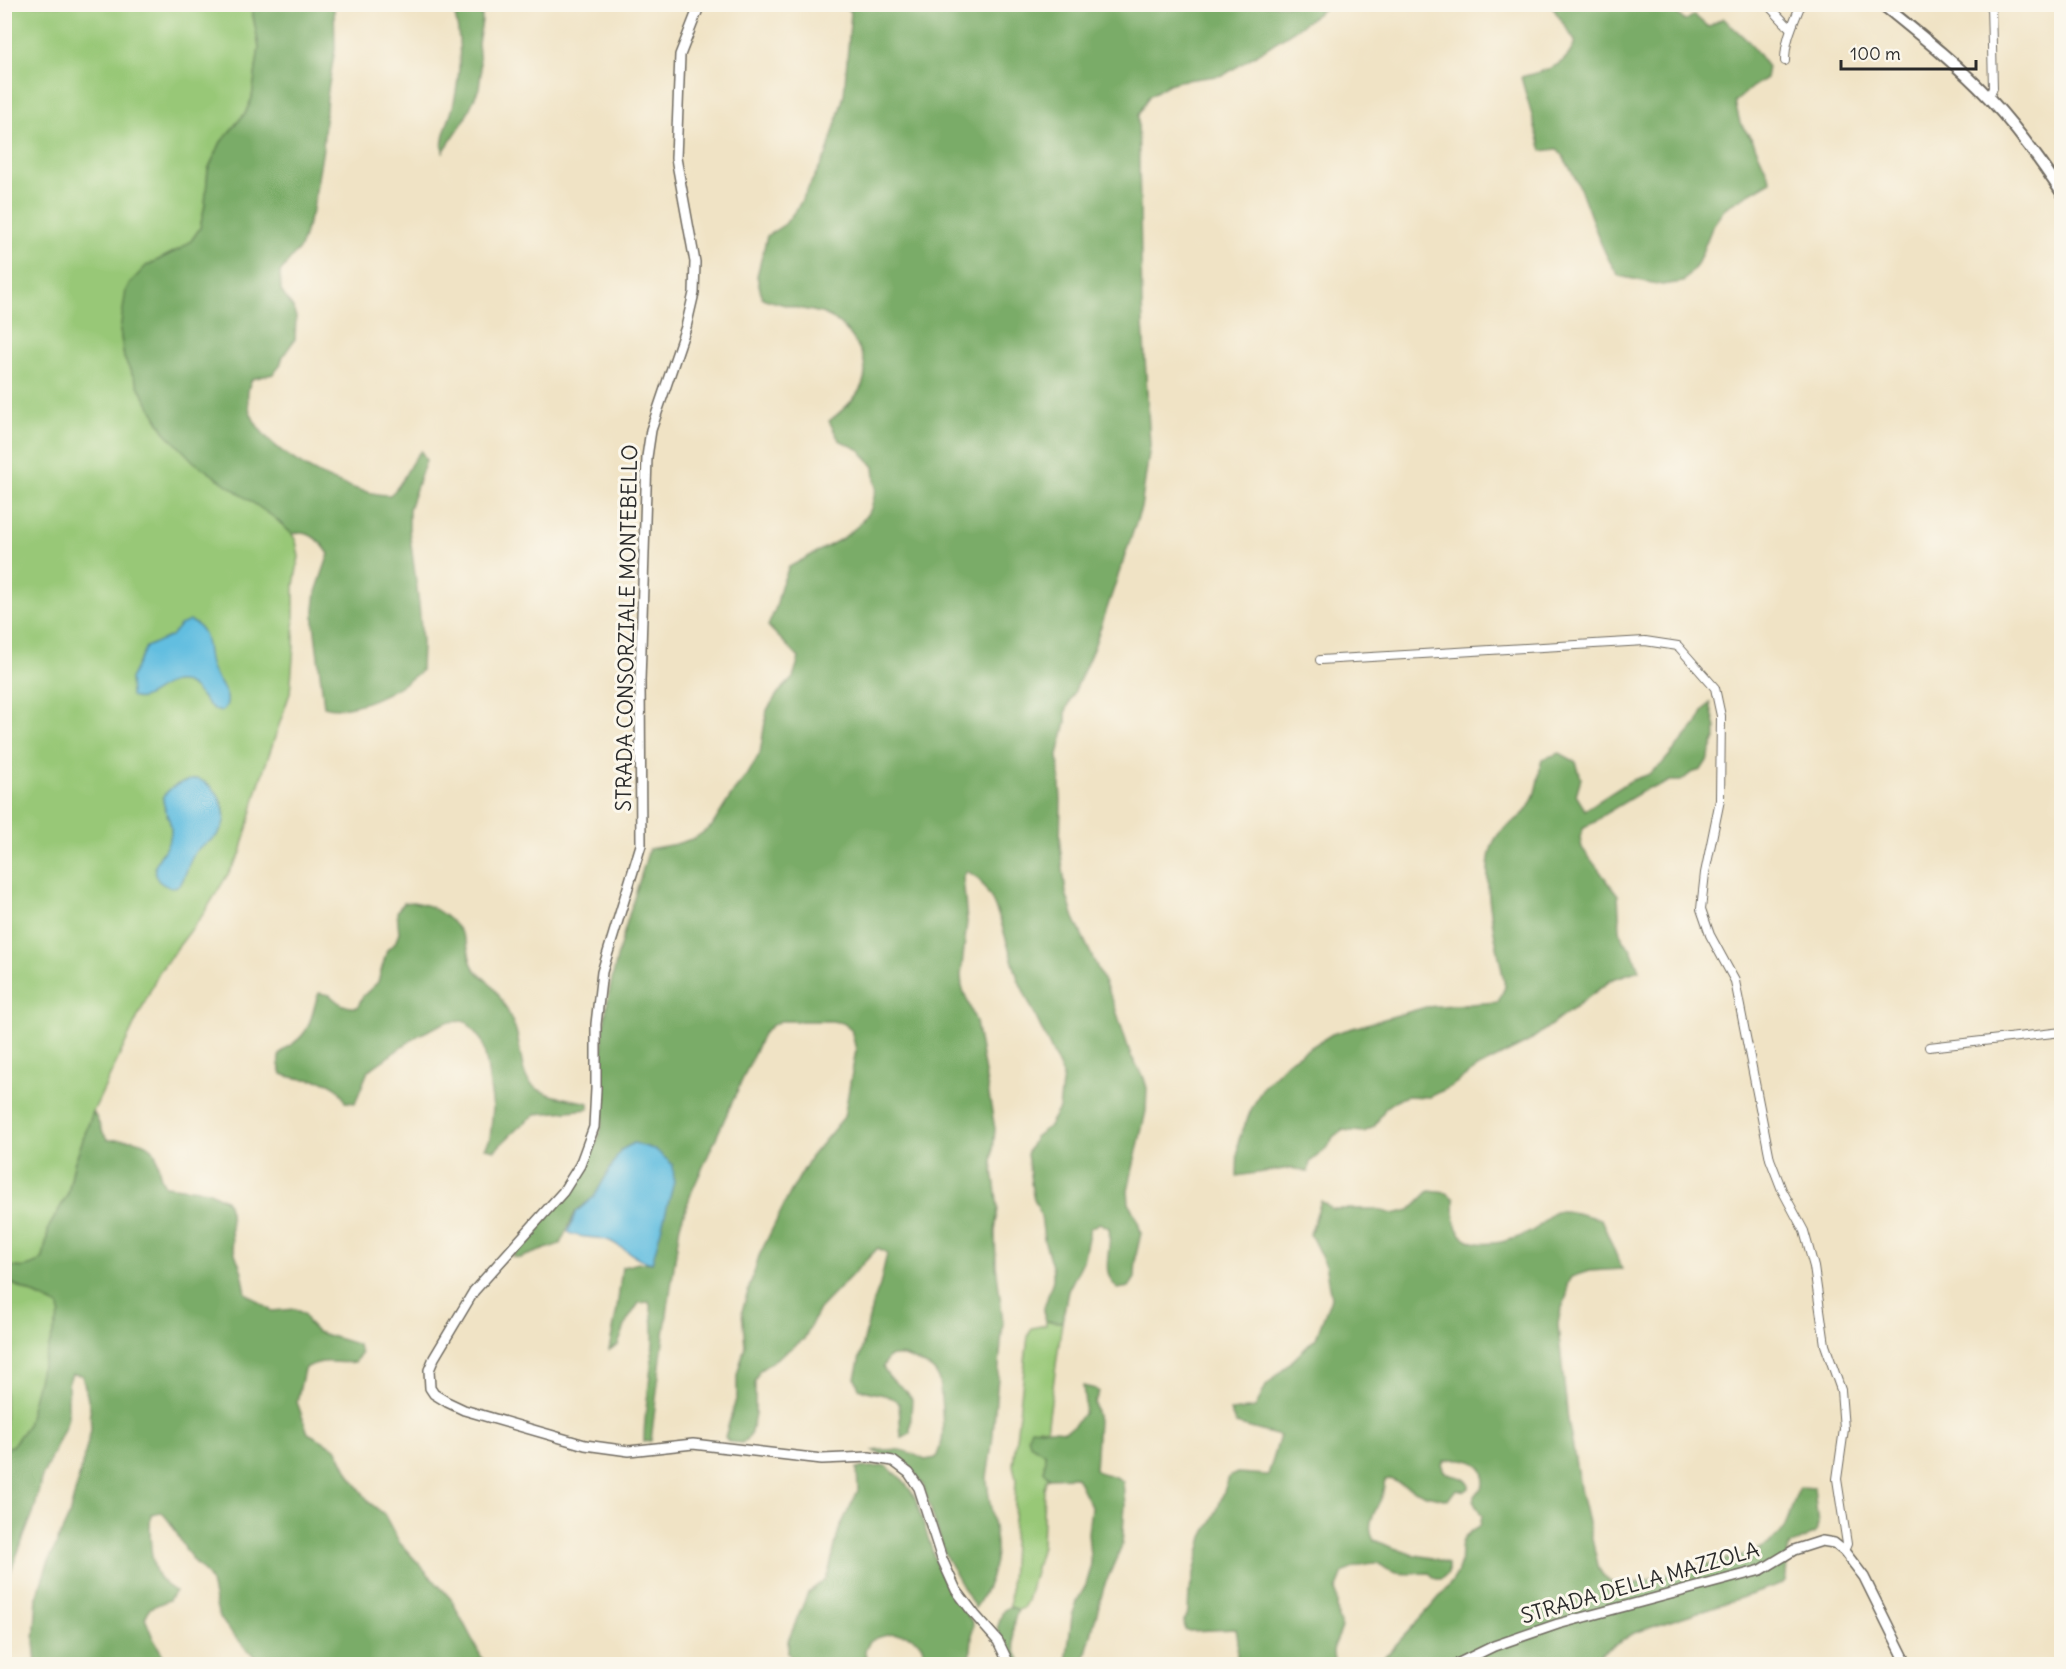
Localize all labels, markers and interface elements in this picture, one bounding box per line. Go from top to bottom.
scale bar [1841,33,1976,71]
text: 100 m [1850,42,1901,65]
street label: STRADA CONSORZIALE MONTEBELLO [610,444,643,812]
street label: STRADA DELLA MAZZOLA [1518,1536,1762,1629]

